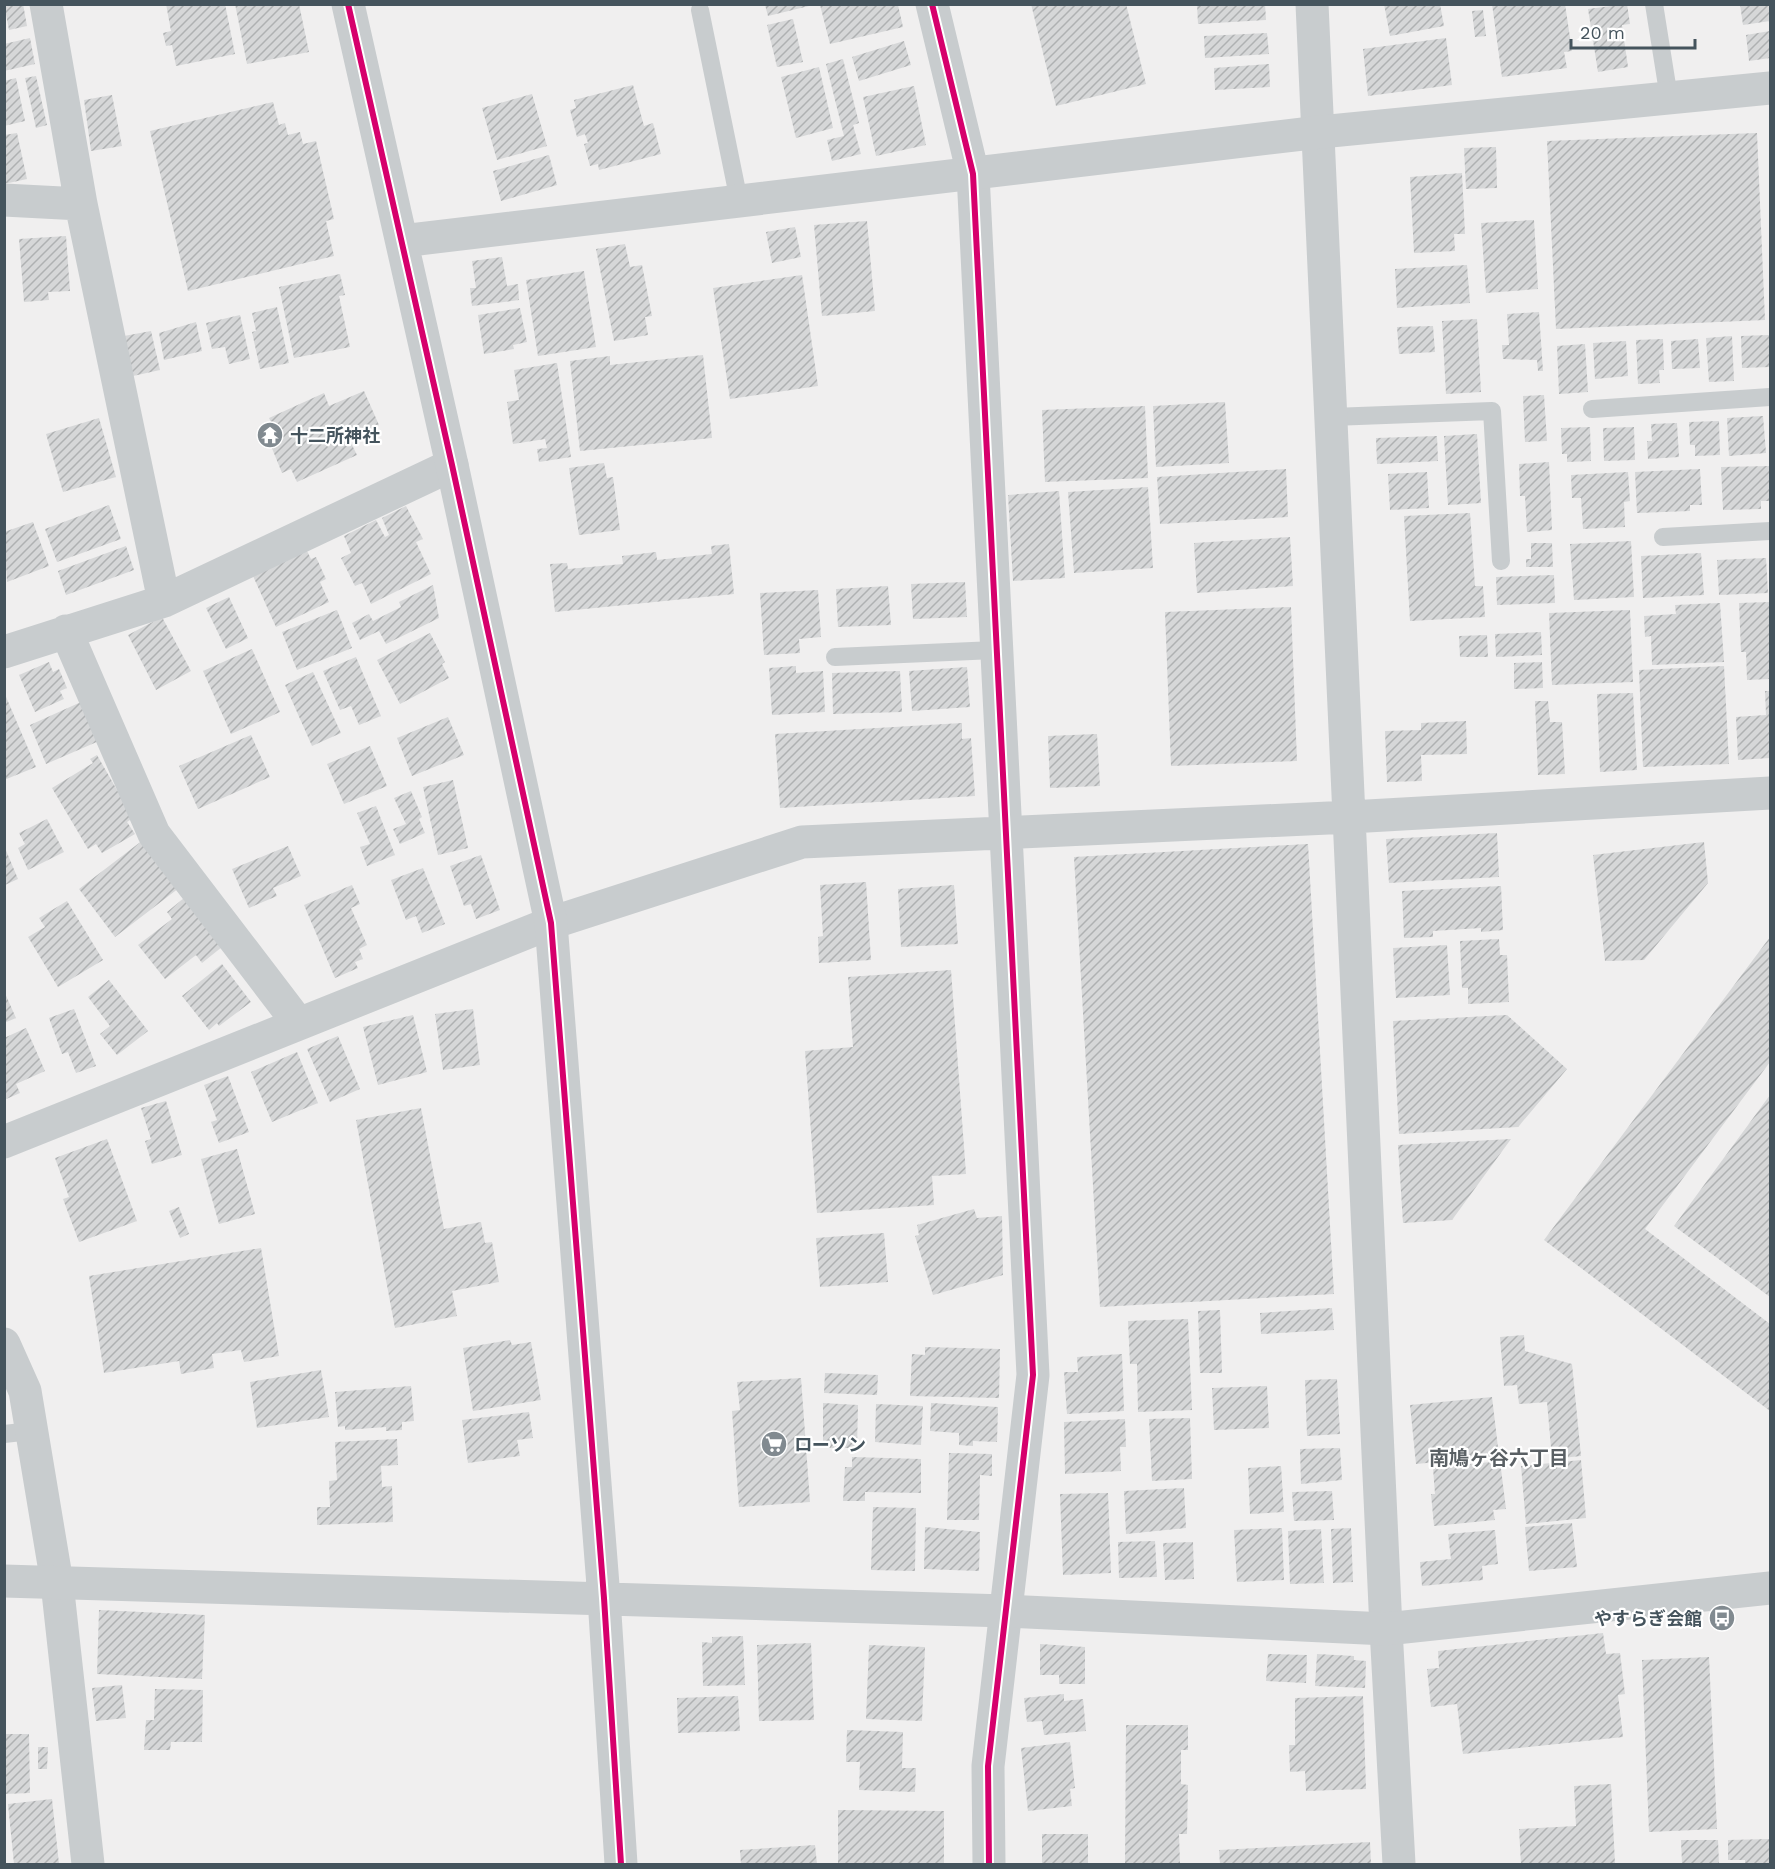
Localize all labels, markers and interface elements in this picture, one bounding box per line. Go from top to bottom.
scale bar [1571,12,1696,50]
text: 20 m [1580,22,1625,43]
temple icon: 十二所神社 [255,420,285,450]
place label: 十二所神社 [290,425,380,446]
supermarket icon: ローソン [759,1429,789,1459]
place label: ローソン [794,1434,866,1455]
district label: 南鳩ヶ谷六丁目 [1429,1446,1569,1470]
bus stop icon: やすらぎ会館 [1707,1603,1737,1633]
place label: やすらぎ会館 [1594,1608,1702,1629]

